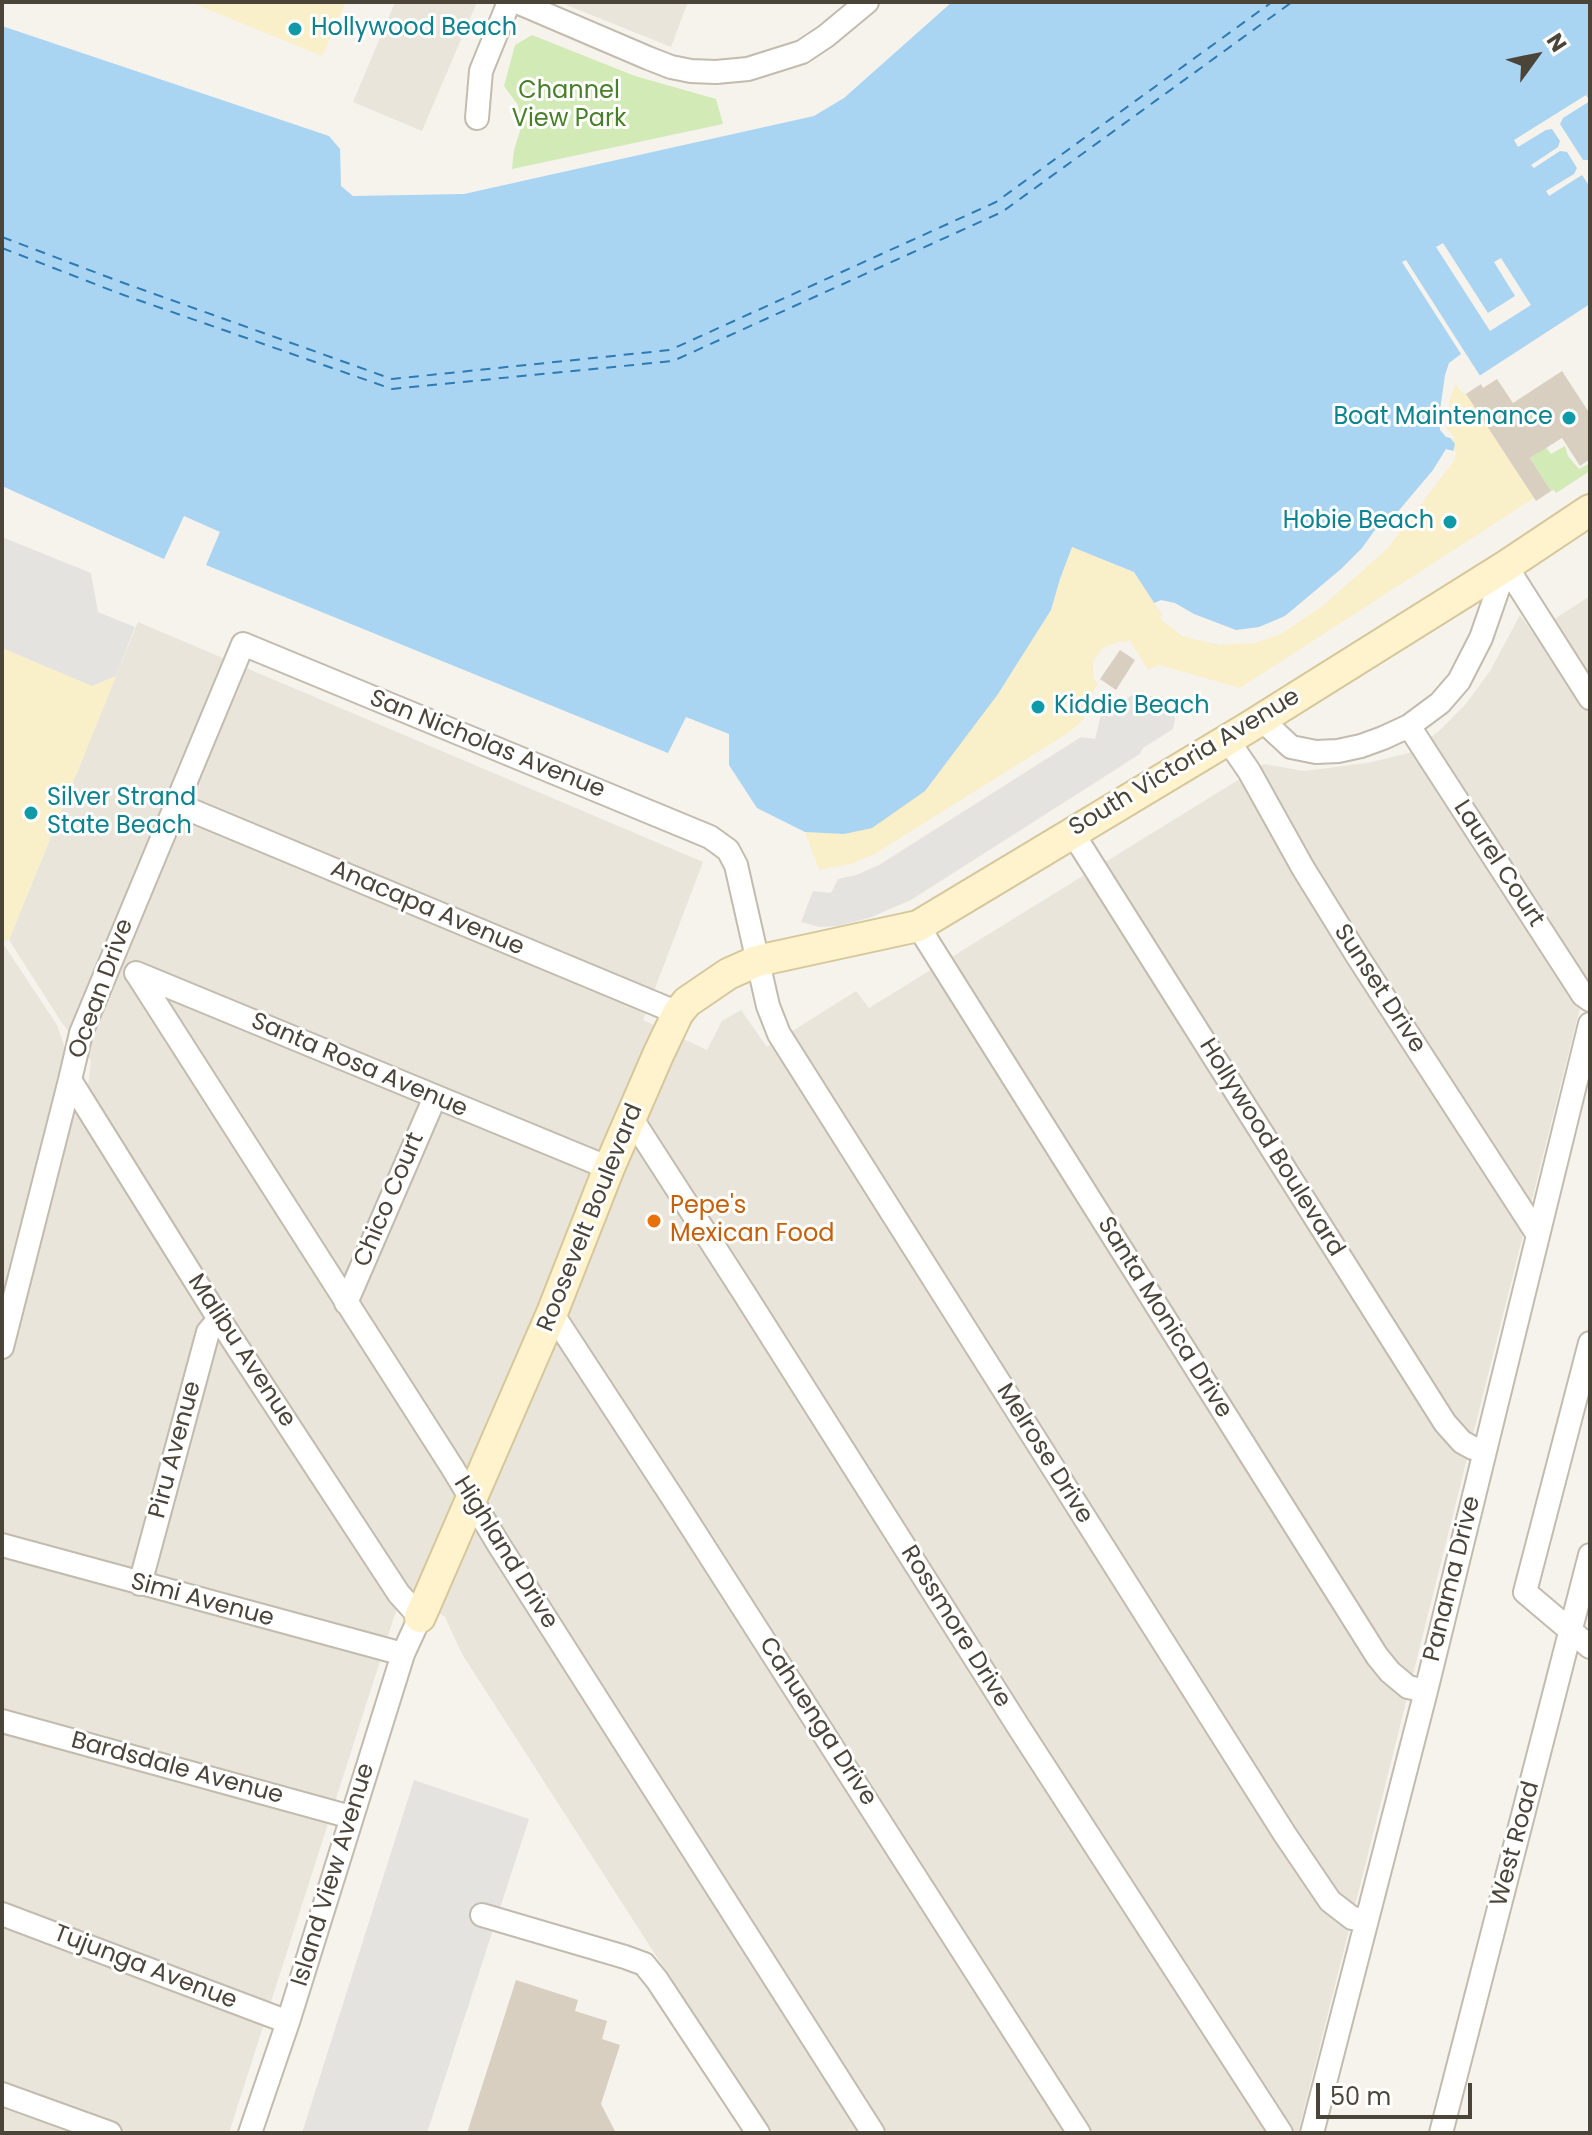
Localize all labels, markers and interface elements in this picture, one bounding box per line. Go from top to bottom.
place label: Hollywood Beach [311,15,517,43]
north arrow [1496,16,1576,96]
marker: Hollywood Beach [286,20,304,38]
text: N [1539,27,1574,58]
park label: Channel View Park [512,78,626,134]
place label: Boat Maintenance [1333,404,1553,432]
marker: Boat Maintenance [1560,409,1578,427]
place label: Hobie Beach [1283,508,1434,536]
marker: Hobie Beach [1441,513,1459,531]
street label: South Victoria Avenue [1065,683,1305,843]
street label: San Nicholas Avenue [365,685,609,805]
place label: Kiddie Beach [1054,693,1210,721]
marker: Kiddie Beach [1029,698,1047,716]
place label: Silver Strand State Beach [47,785,196,841]
street label: Laurel Court [1446,795,1550,933]
marker: Silver Strand State Beach [22,804,40,822]
street label: Anacapa Avenue [326,855,528,963]
street label: Ocean Drive [63,915,141,1063]
street label: Sunset Drive [1327,919,1431,1059]
street label: Santa Rosa Avenue [246,1007,472,1125]
street label: Hollywood Boulevard [1192,1034,1350,1262]
street label: Roosevelt Boulevard [532,1100,650,1336]
street label: Chico Court [349,1129,431,1271]
place label: Pepe's Mexican Food [670,1193,835,1249]
marker: Pepe's Mexican Food [645,1212,663,1230]
street label: Santa Monica Drive [1090,1212,1238,1424]
street label: Malibu Avenue [181,1269,301,1433]
street label: Piru Avenue [144,1378,208,1522]
street label: Melrose Drive [989,1379,1099,1529]
street label: Highland Drive [447,1471,563,1635]
street label: Panama Drive [1419,1493,1487,1665]
street label: Rossmore Drive [894,1541,1016,1713]
street label: Simi Avenue [127,1568,277,1634]
street label: Cahuenga Drive [752,1632,882,1812]
street label: Bardsdale Avenue [68,1727,286,1811]
street label: Island View Avenue [286,1760,382,1990]
street label: West Road [1485,1778,1547,1910]
street label: Tujunga Avenue [49,1920,241,2016]
scale bar [1320,2067,1476,2117]
text: 50 m [1330,2080,1391,2113]

